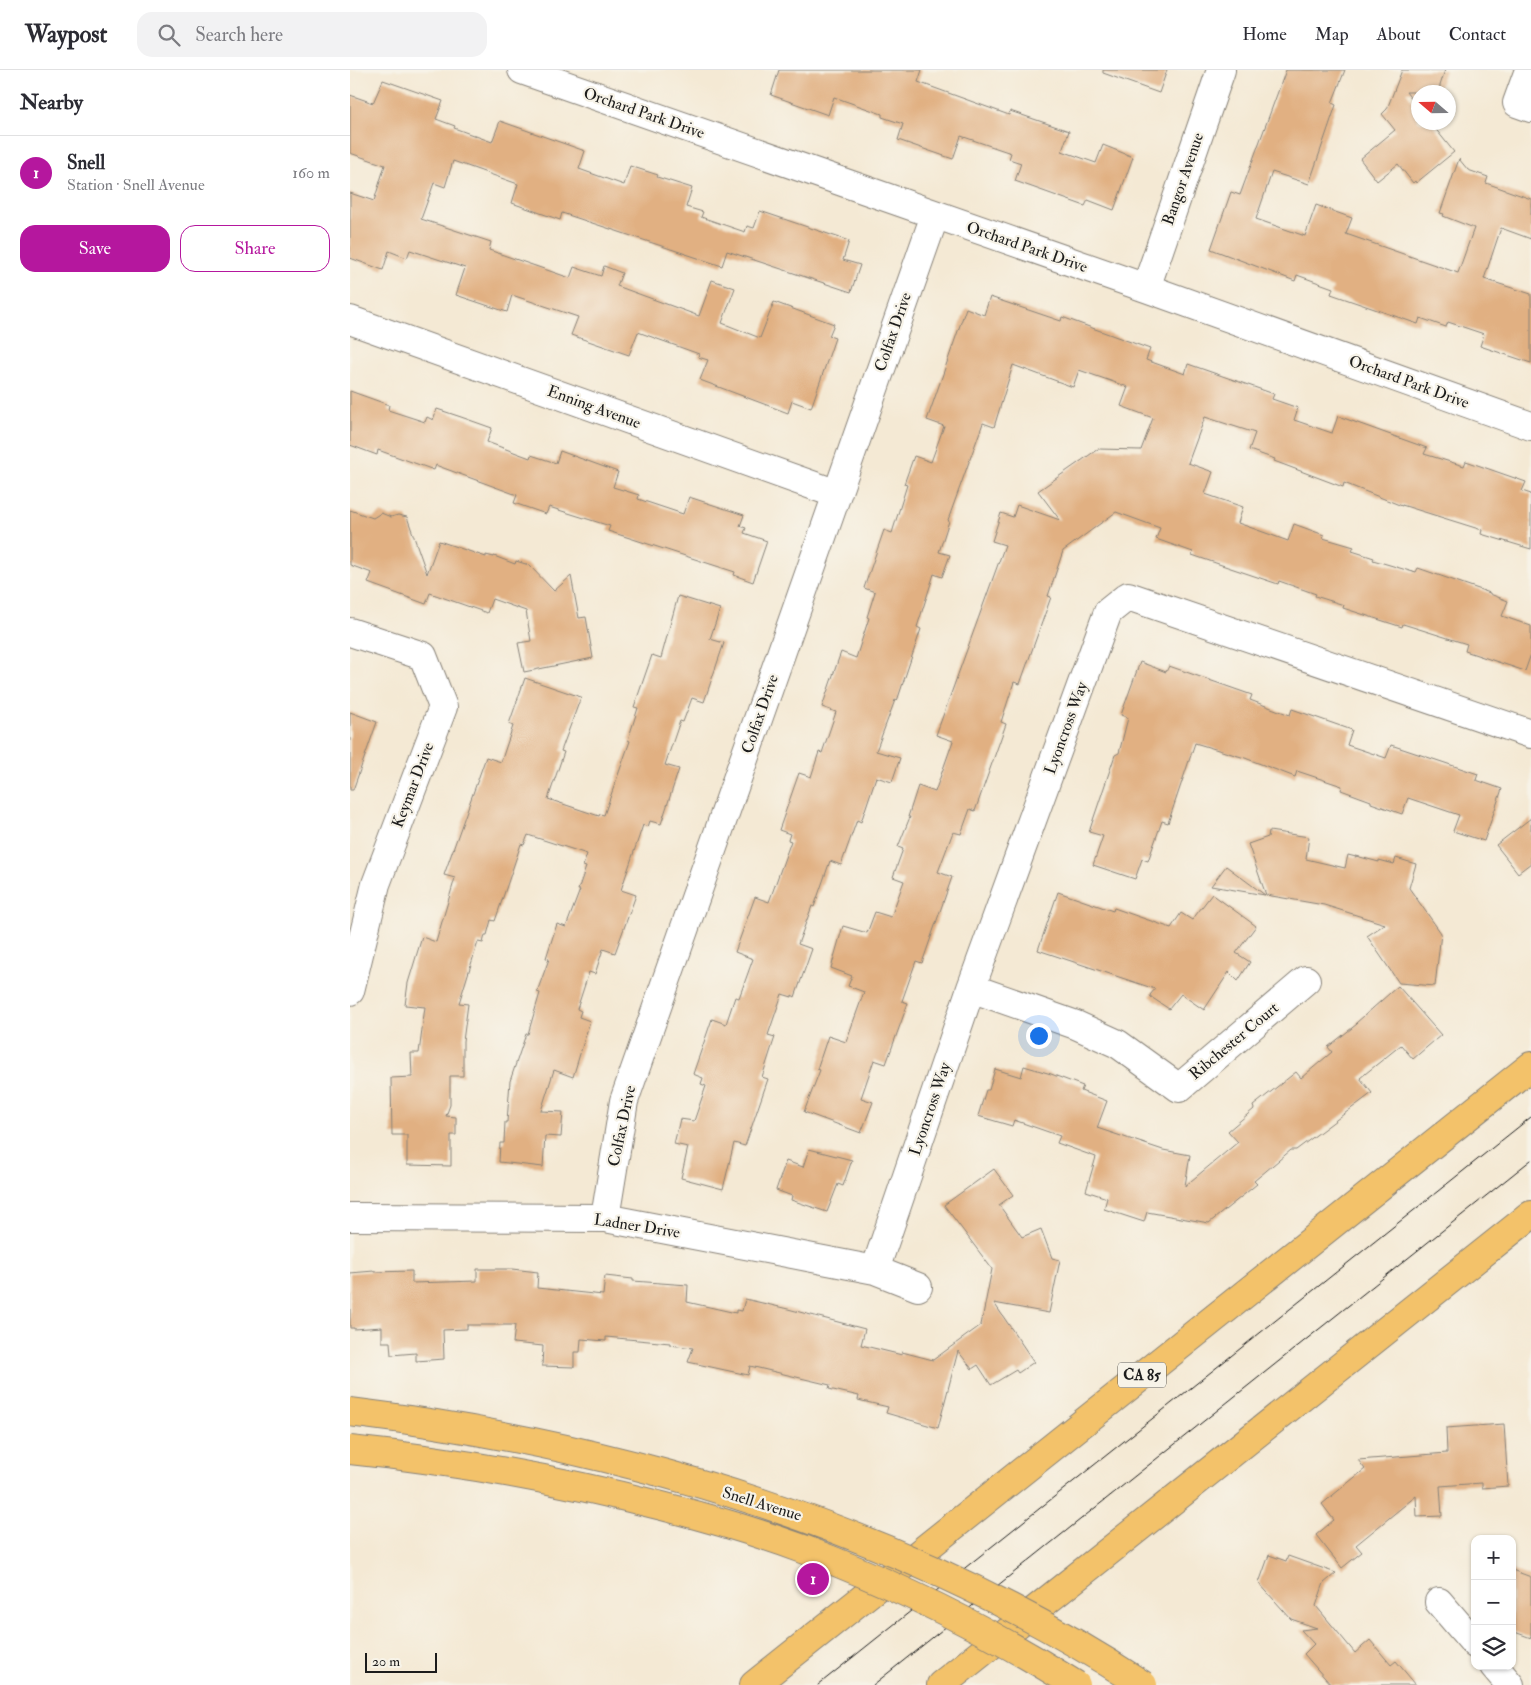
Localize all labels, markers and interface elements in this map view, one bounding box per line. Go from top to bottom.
search box [137,12,487,57]
text: Waypost [25,19,107,50]
icon: search [155,21,183,49]
text: Search here [195,23,283,47]
text: Home [1242,23,1287,46]
text: Map [1315,23,1349,46]
text: About [1377,23,1421,46]
text: Contact [1449,23,1506,46]
street label: Orchard Park Drive [581,83,707,143]
north arrow [1411,85,1456,130]
text: Nearby [20,89,83,116]
street label: Bangor Avenue [1158,130,1208,228]
text: Snell [67,151,105,175]
text: 1 [33,163,39,183]
text: 160 m [292,163,330,183]
text: Station · Snell Avenue [67,175,205,195]
street label: Orchard Park Drive [964,217,1090,277]
button: Save [20,225,170,272]
button: Share [180,225,330,272]
street label: Colfax Drive [870,290,916,374]
street label: Orchard Park Drive [1346,351,1472,413]
street label: Enning Avenue [544,381,644,433]
street label: Colfax Drive [737,672,783,756]
street label: Lyoncross Way [1040,678,1092,777]
street label: Keymar Drive [388,739,439,830]
street label: Ribchester Court [1185,998,1283,1084]
your location [1026,1023,1052,1049]
street label: Lyoncross Way [905,1059,956,1158]
street label: Colfax Drive [604,1083,640,1168]
street label: Ladner Drive [592,1209,682,1243]
road number: CA 85 [1118,1362,1166,1388]
street label: Snell Avenue [720,1482,804,1526]
map controls [1471,1535,1516,1670]
button: + [1471,1535,1516,1580]
pin: 1 [797,1560,829,1598]
button: − [1471,1580,1516,1625]
button: layers [1471,1625,1516,1670]
scale bar [365,1650,438,1673]
text: 20 m [372,1653,400,1670]

